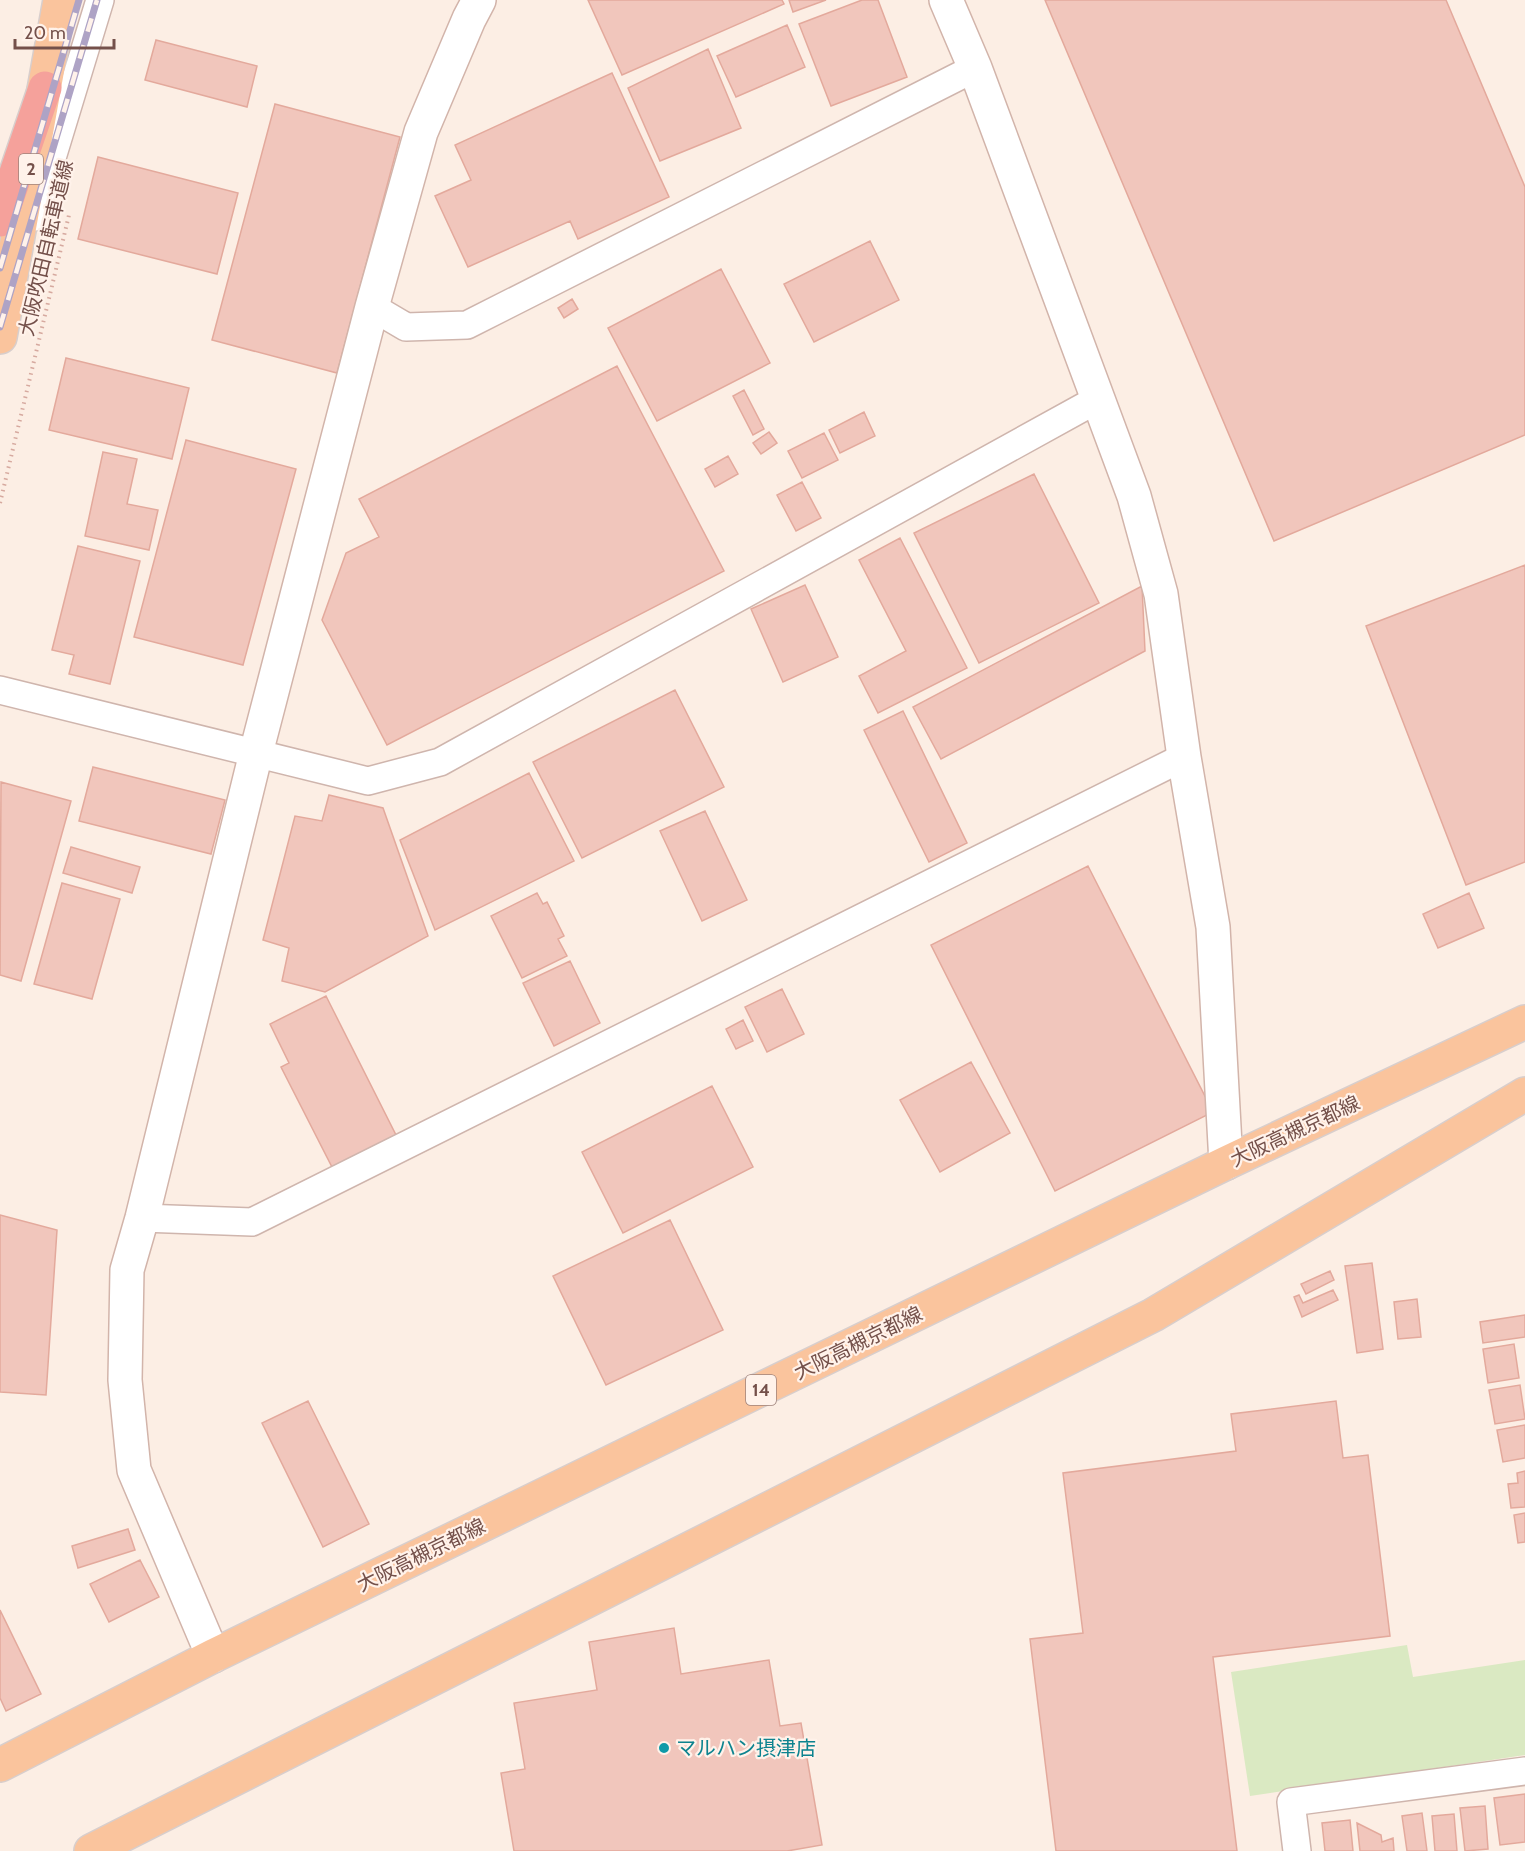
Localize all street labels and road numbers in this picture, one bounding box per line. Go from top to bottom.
road number: 2 [19,154,43,184]
street label: 大阪吹田自転車道線 [14,158,78,338]
street label: 大阪高槻京都線 [1226,1091,1364,1171]
street label: 大阪高槻京都線 [790,1302,926,1384]
road number: 14 [746,1375,776,1405]
street label: 大阪高槻京都線 [353,1514,489,1596]

